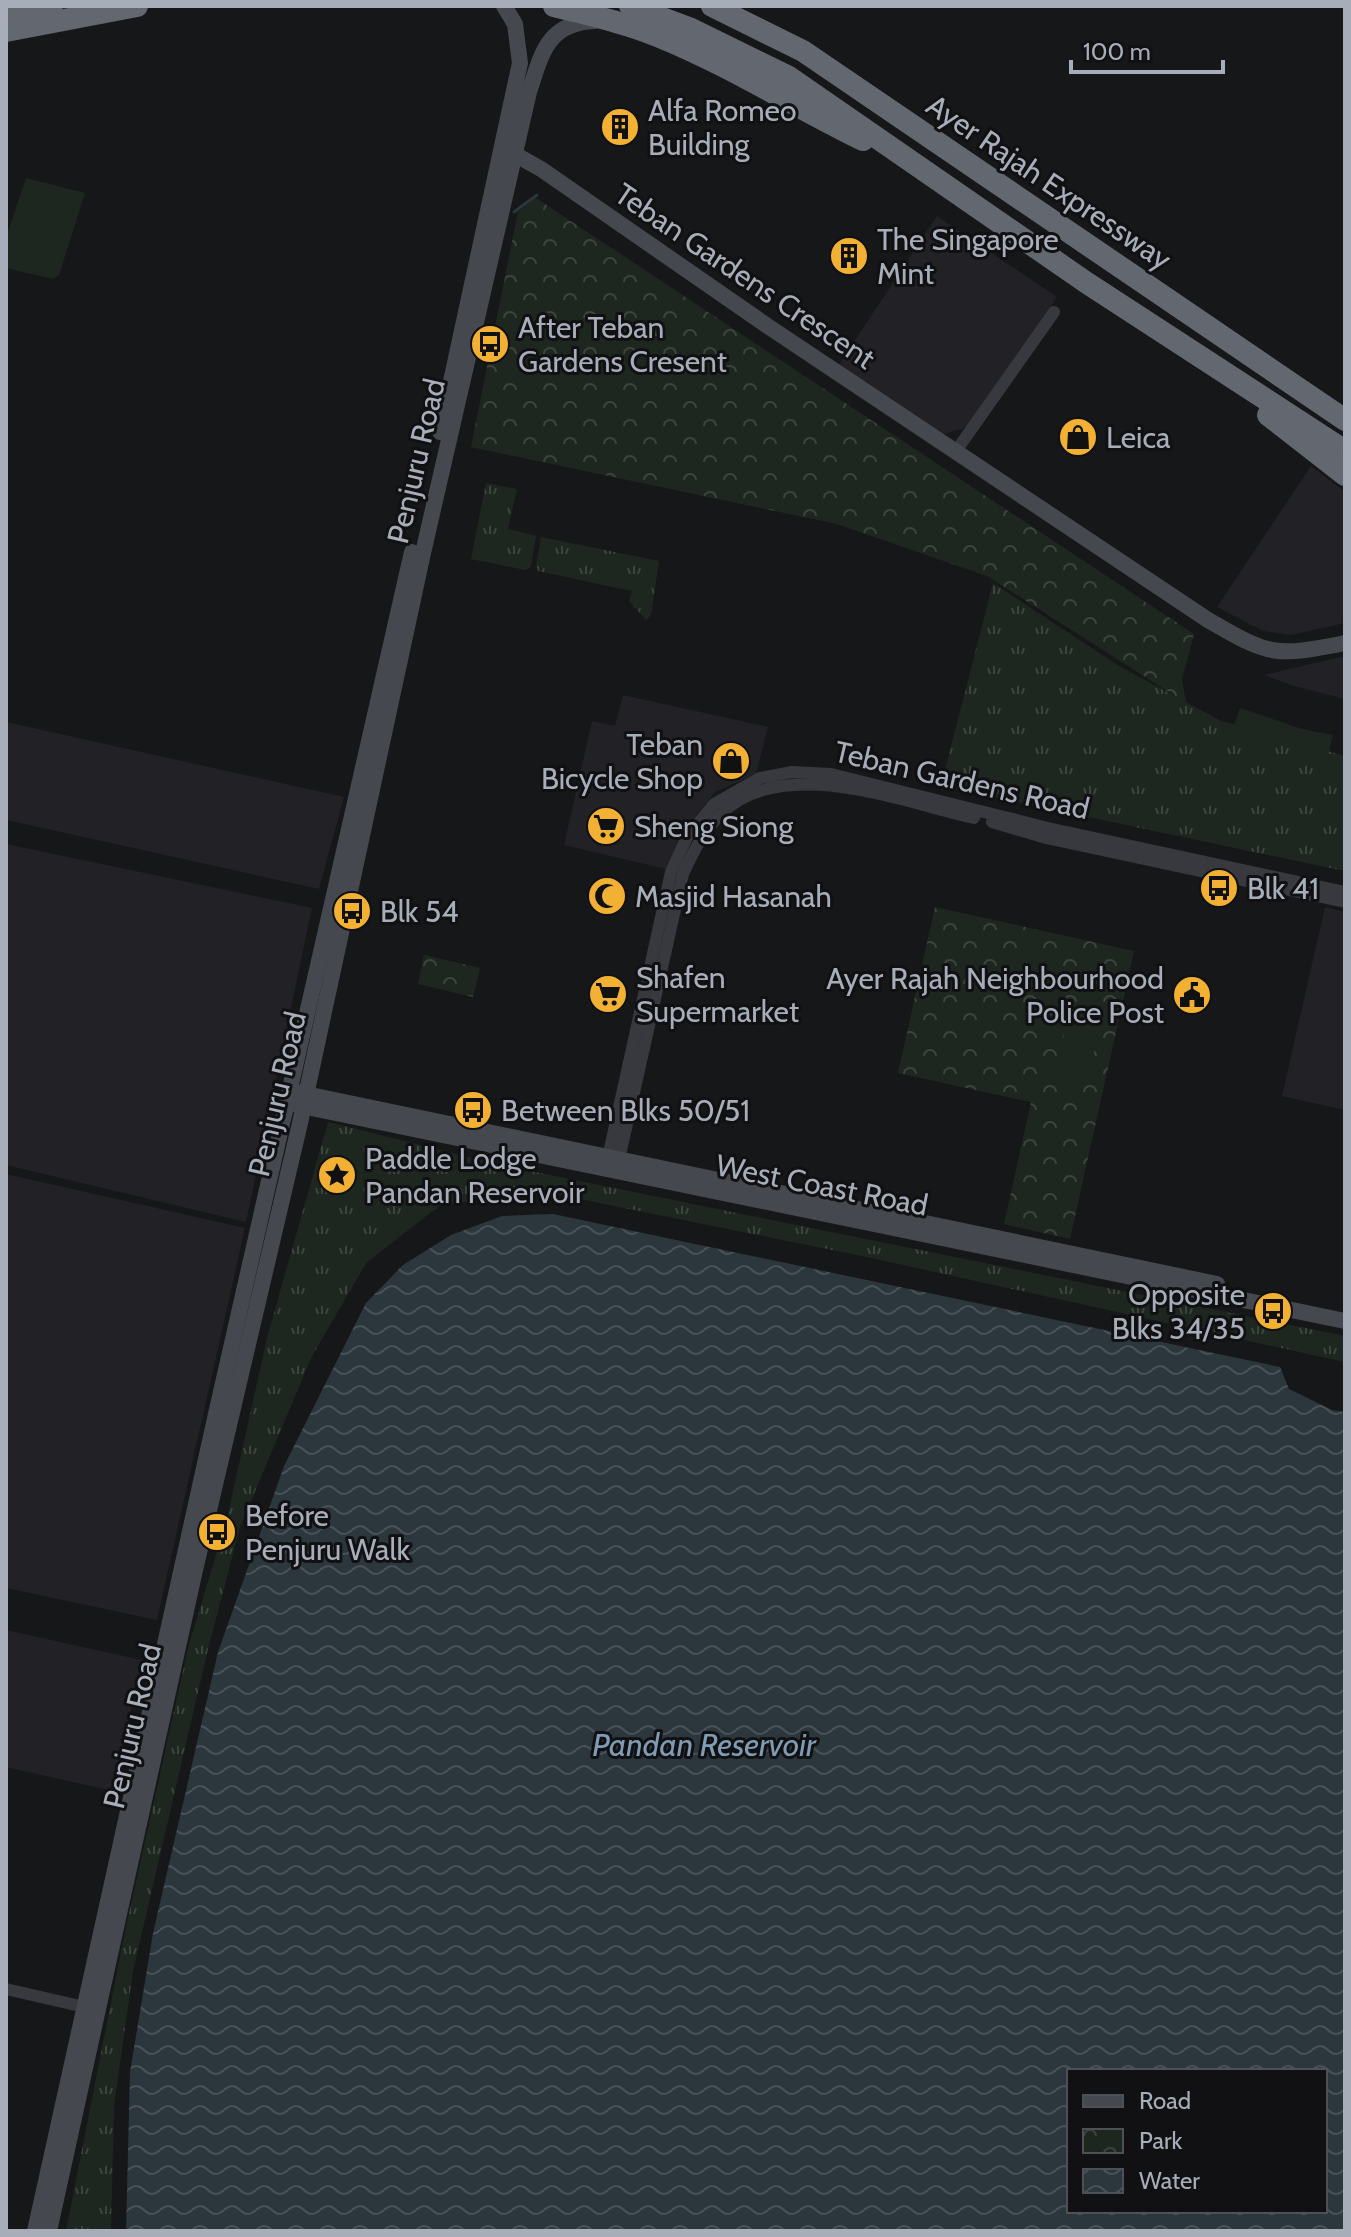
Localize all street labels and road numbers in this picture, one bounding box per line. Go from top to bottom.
street label: Ayer Rajah Expressway [920,86,1178,278]
street label: Teban Gardens Crescent [608,175,882,377]
street label: Penjuru Road [379,375,453,547]
street label: Teban Gardens Road [831,733,1093,827]
street label: Penjuru Road [240,1008,314,1180]
street label: West Coast Road [713,1146,931,1224]
street label: Penjuru Road [95,1640,169,1812]

